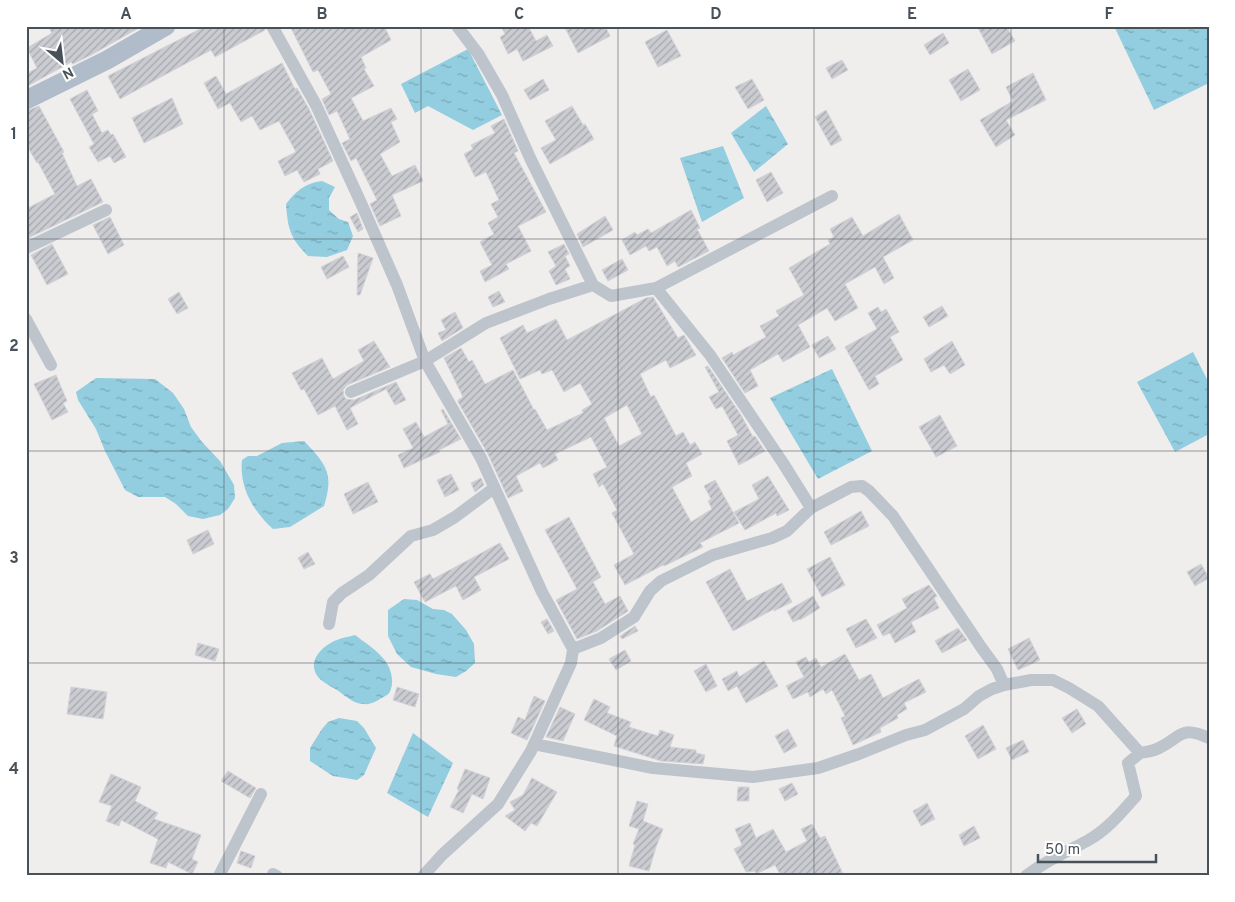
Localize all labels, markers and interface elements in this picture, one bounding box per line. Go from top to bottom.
text: A [120,5,132,25]
text: B [316,5,328,25]
text: C [514,5,524,25]
text: D [710,5,722,25]
text: E [907,5,917,25]
text: F [1104,5,1114,25]
north arrow [38,38,88,88]
text: N [59,62,76,82]
text: 1 [11,125,17,145]
text: 2 [9,337,19,357]
text: 3 [9,549,19,569]
text: 4 [9,760,19,780]
scale bar [1038,832,1155,864]
text: 50 m [1045,841,1080,860]

